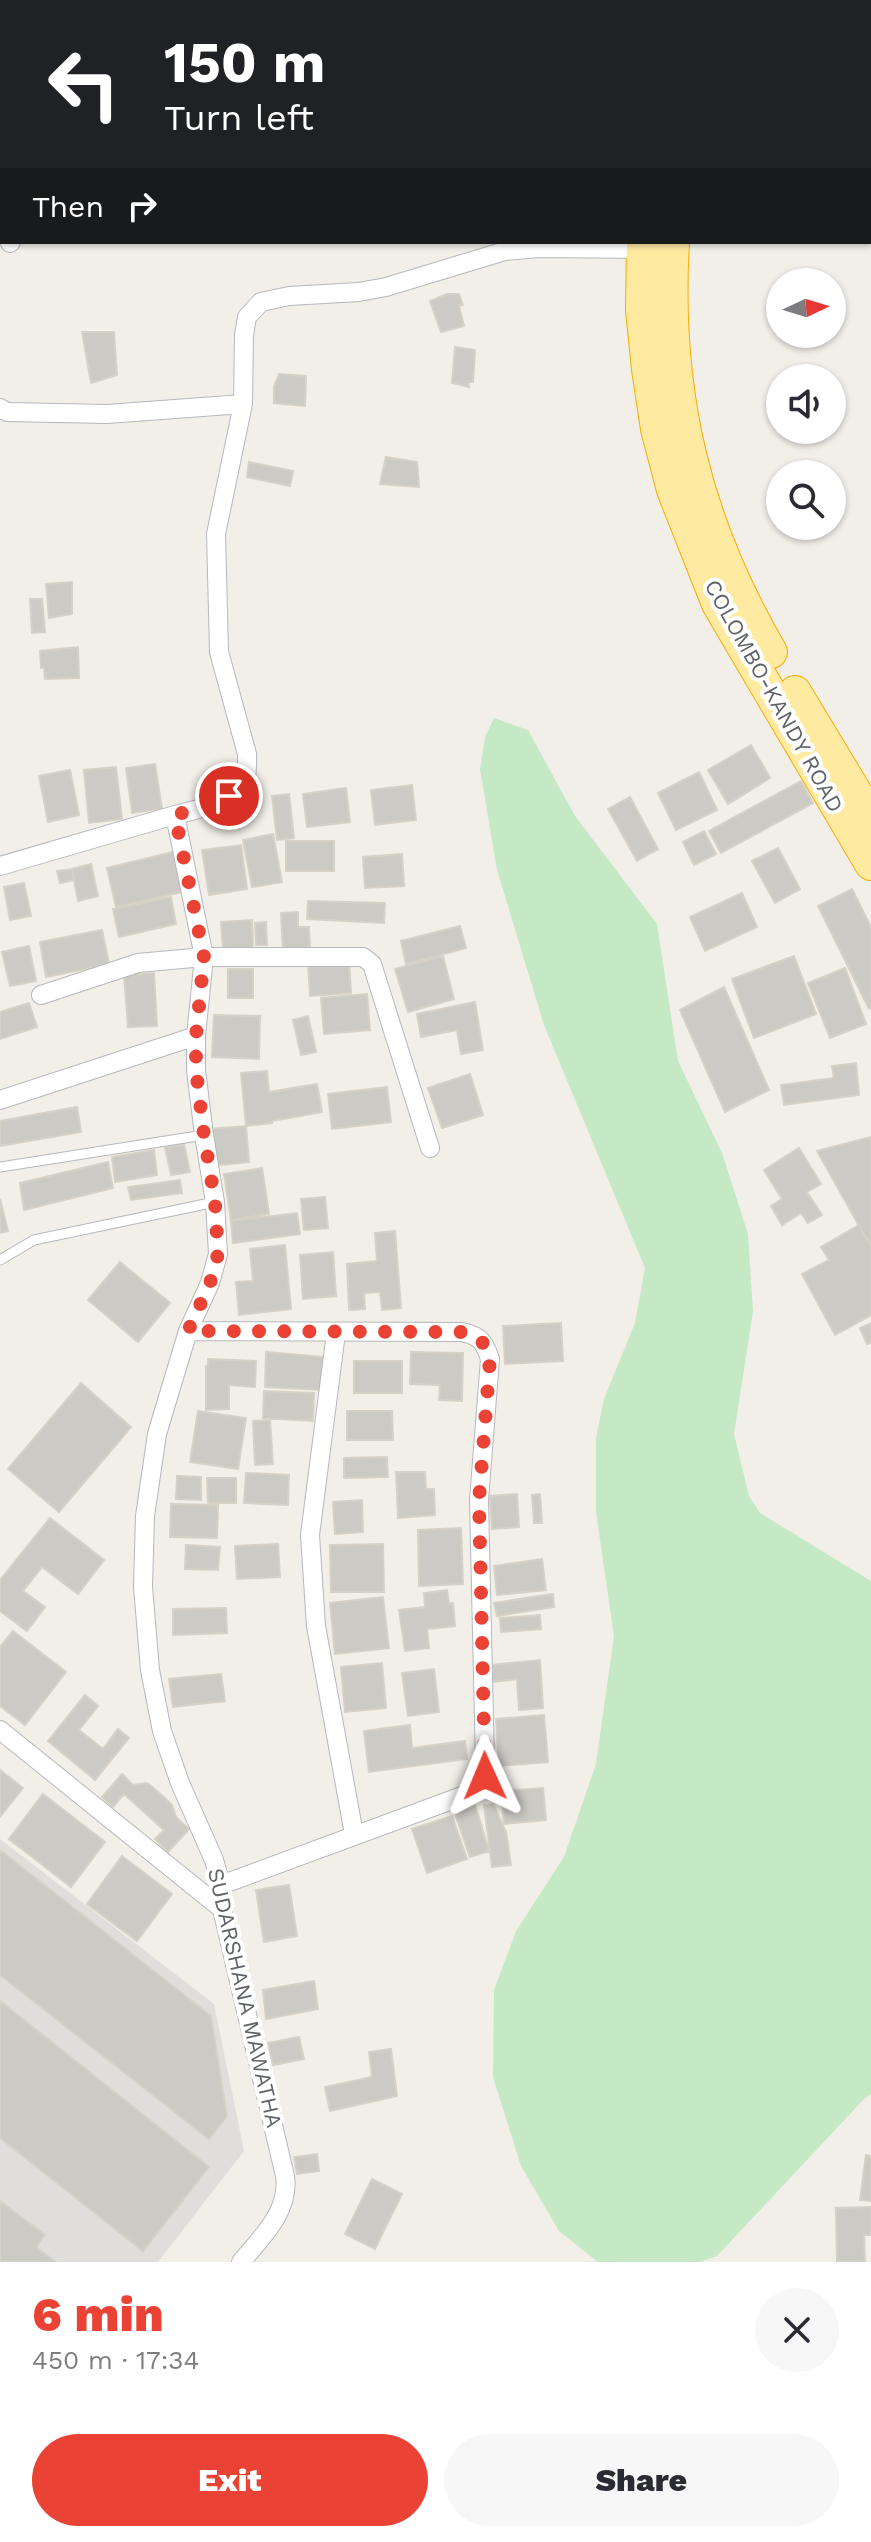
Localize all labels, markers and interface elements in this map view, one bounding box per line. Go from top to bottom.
text: 150 m [164,30,326,96]
icon: left [32,32,136,136]
text: Turn left [164,97,314,139]
icon: right [120,184,164,228]
text: Then [32,189,104,224]
north arrow [766,268,846,348]
map controls [766,268,846,540]
button: sound [766,364,846,444]
button: search [766,460,846,540]
street label: COLOMBO-KANDY ROAD [700,575,848,817]
pin [195,762,263,830]
icon: arrive [207,774,251,818]
position arrow [443,1734,527,1818]
street label: SUDARSHANA MAWATHA [203,1866,287,2130]
text: 6 min [32,2286,164,2343]
button: close [755,2288,839,2372]
text: 450 m · 17:34 [32,2345,199,2375]
button: Exit [32,2434,428,2526]
button: Share [444,2434,839,2526]

